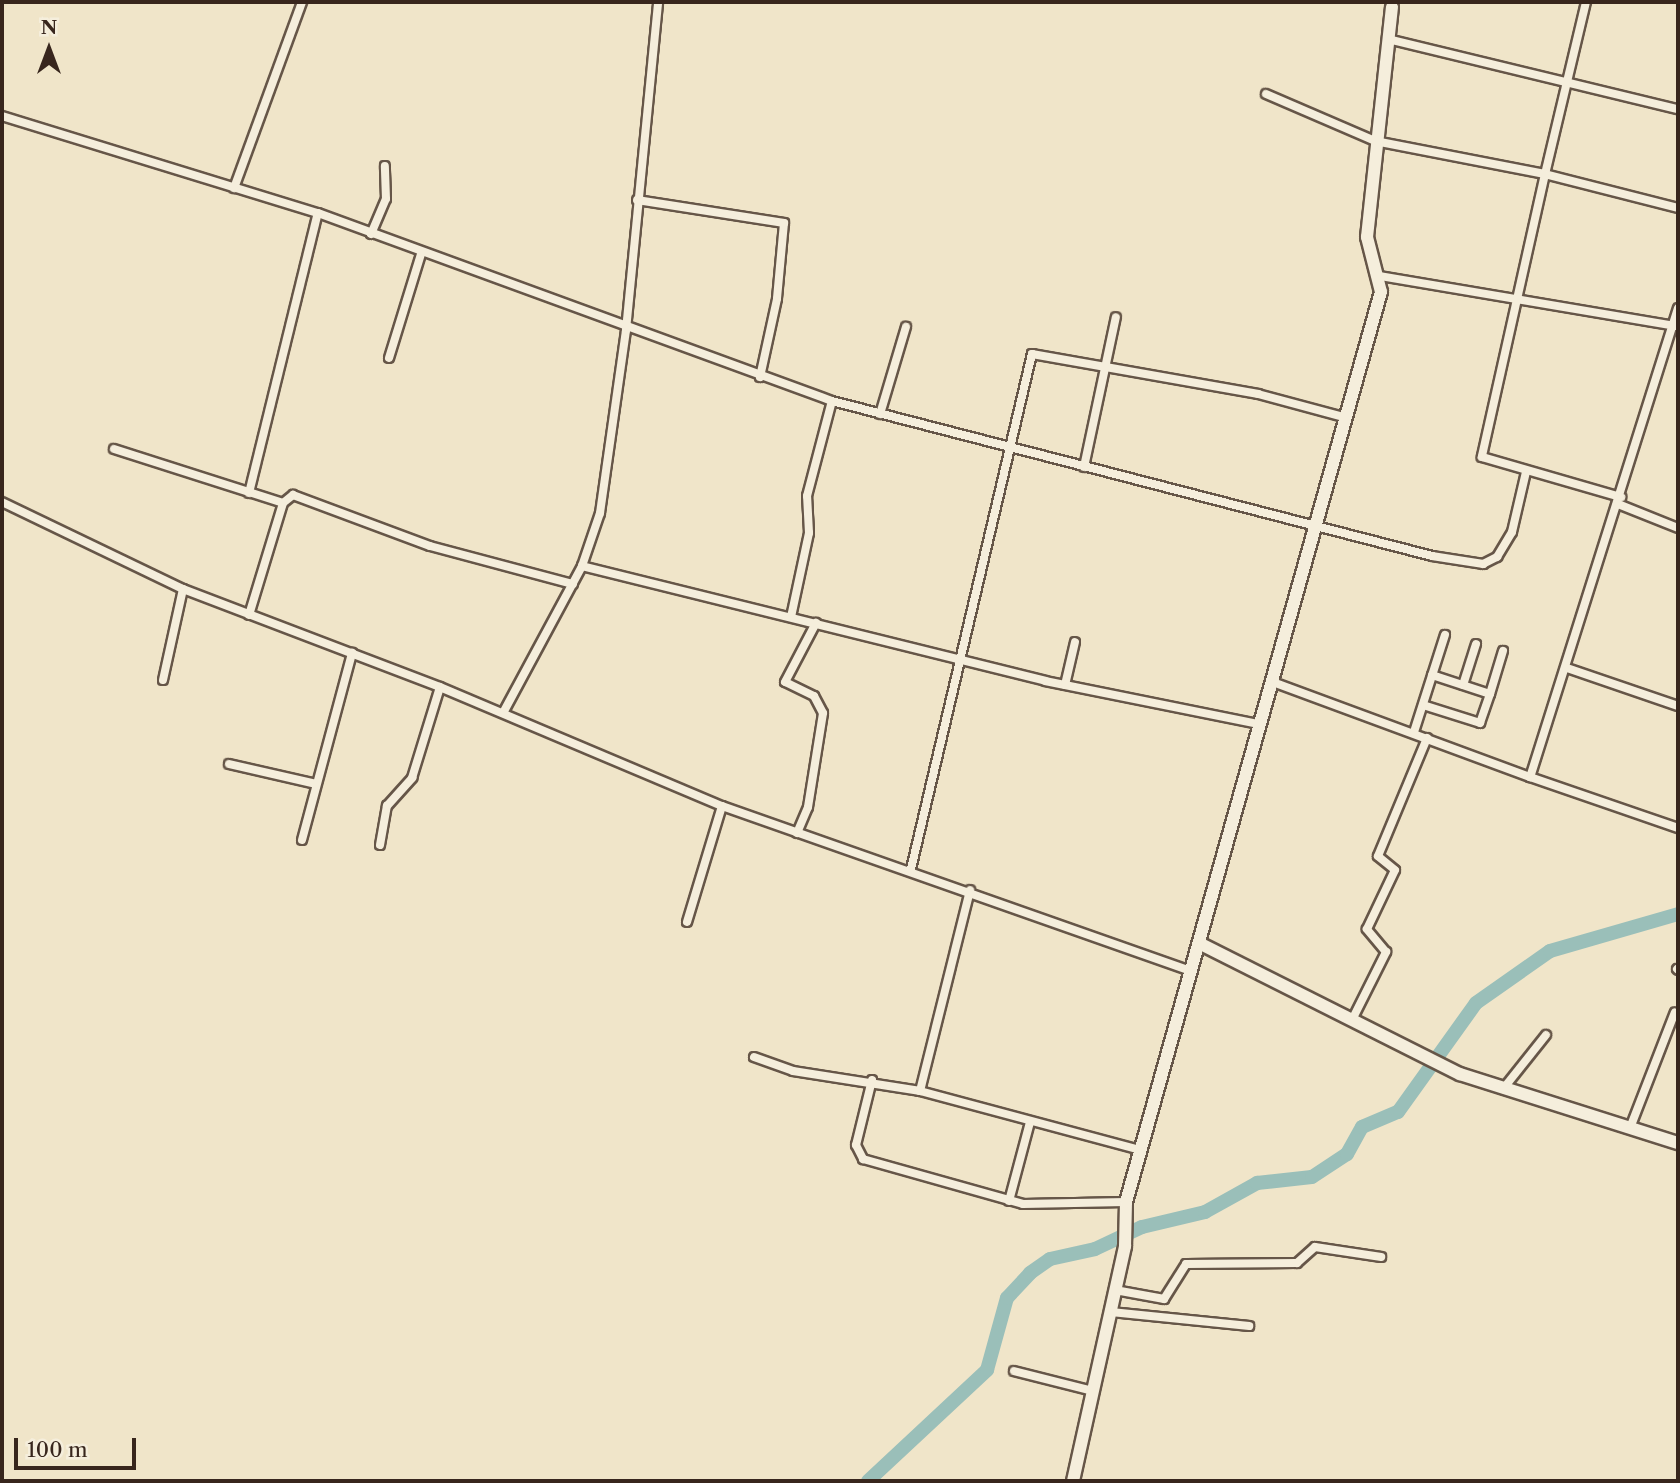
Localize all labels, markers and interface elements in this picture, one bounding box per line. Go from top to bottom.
north arrow [14,14,84,84]
text: N [41,16,57,39]
scale bar [18,1424,140,1468]
text: 100 m [27,1437,88,1462]

